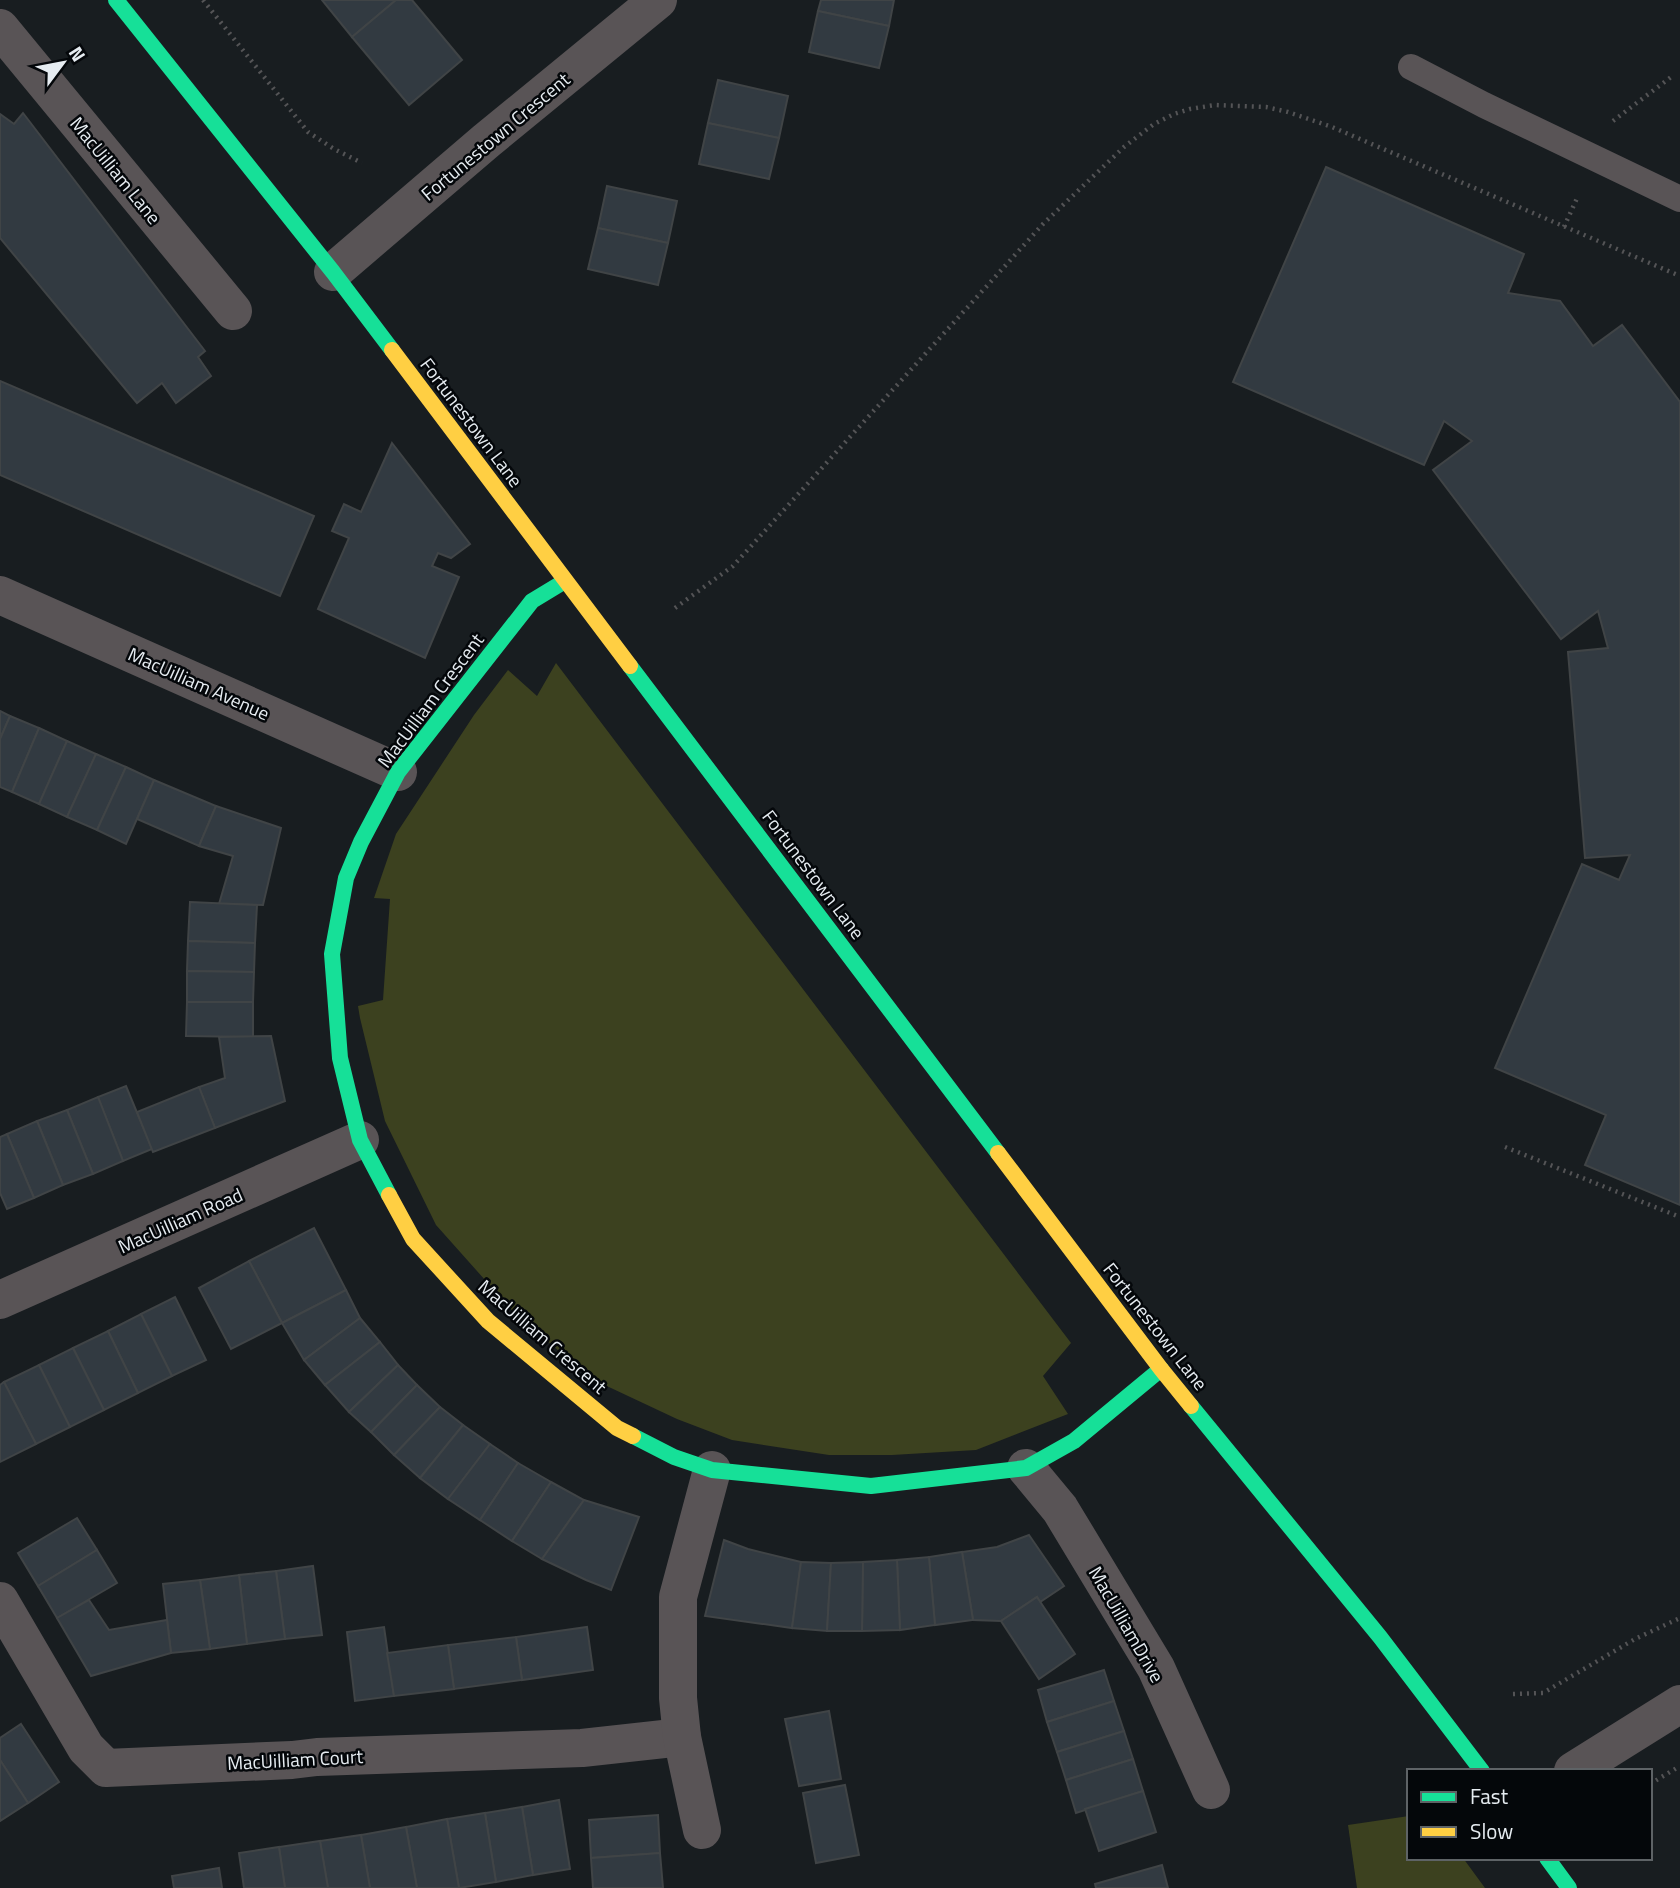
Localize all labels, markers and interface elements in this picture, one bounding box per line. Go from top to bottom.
north arrow [28,28,98,98]
text: N [62,40,94,67]
street label: Fortunestown Crescent [414,65,576,207]
street label: MacUilliam Lane [63,110,169,230]
street label: Fortunestown Lane [414,351,530,493]
street label: MacUilliam Crescent [370,626,491,774]
street label: MacUilliam Avenue [124,639,274,727]
street label: Fortunestown Lane [756,803,872,945]
street label: MacUilliam Road [113,1180,247,1260]
street label: Fortunestown Lane [1097,1256,1215,1396]
street label: MacUilliam Crescent [472,1272,614,1400]
street label: MacUilliamDrive [1082,1560,1172,1688]
street label: MacUilliam Court [226,1741,364,1777]
legend [1407,1769,1652,1860]
text: Fast [1470,1780,1509,1812]
text: Slow [1470,1815,1513,1847]

